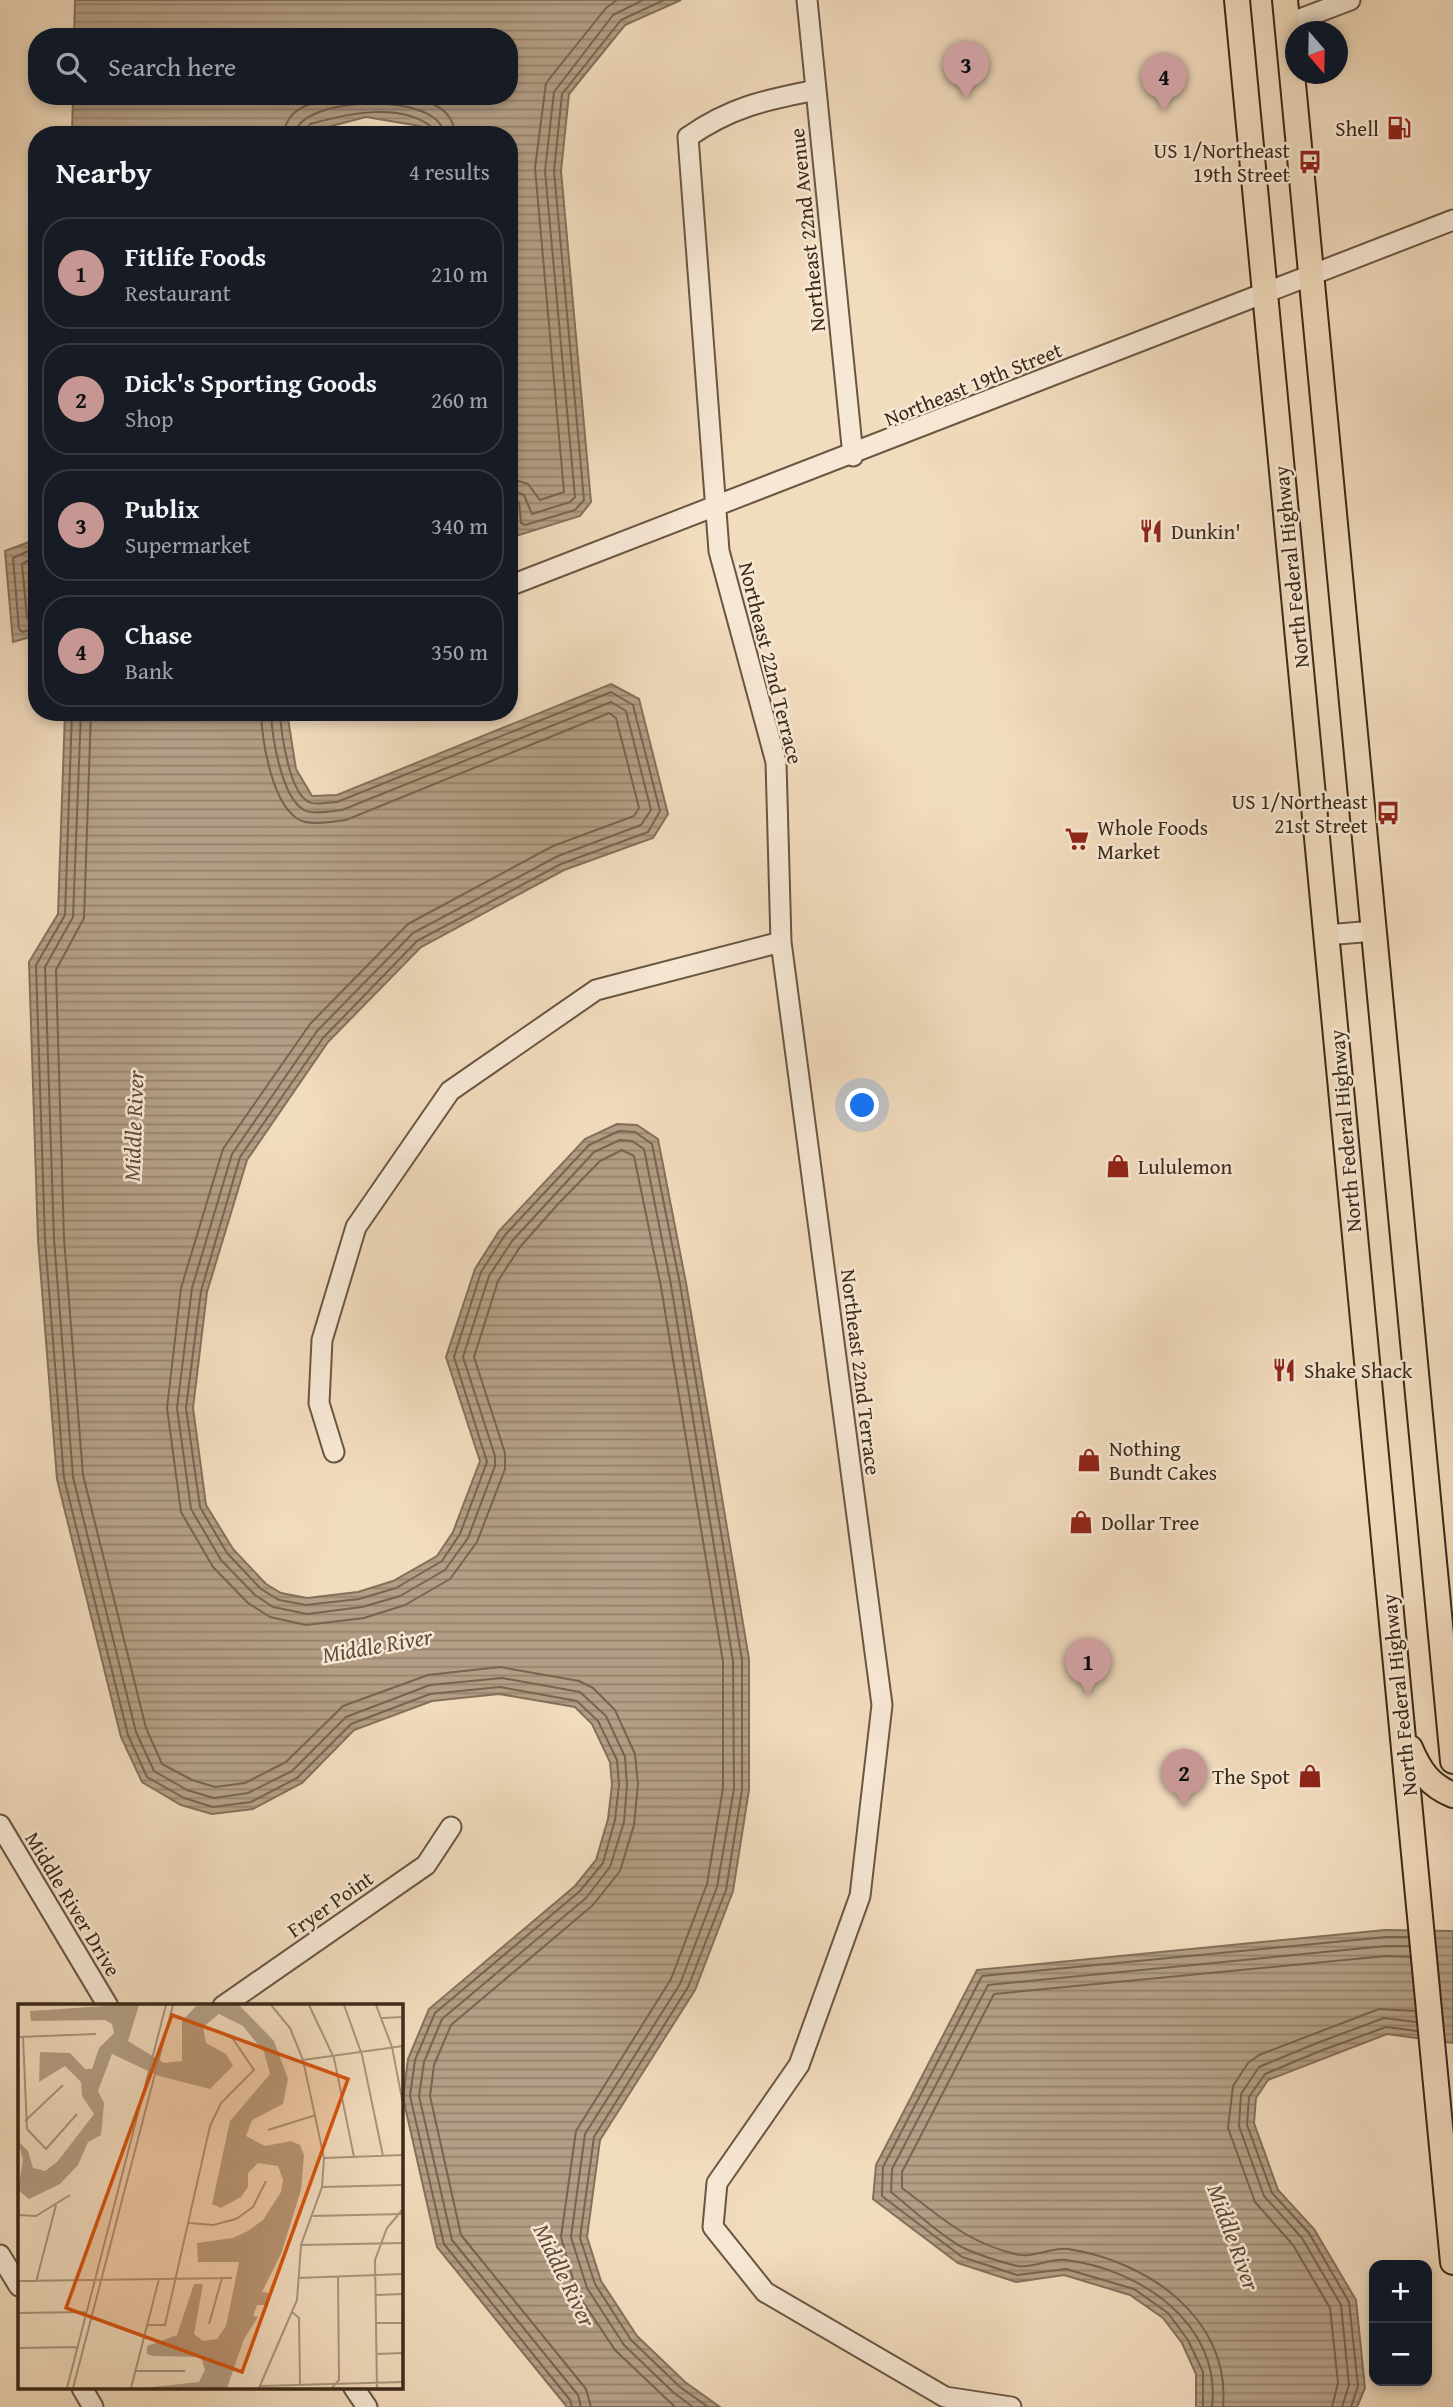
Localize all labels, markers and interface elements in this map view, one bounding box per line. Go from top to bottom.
north arrow [1285,21,1348,84]
search box [28,28,518,105]
pin: 3 [943,41,989,99]
text: Search here [108,47,236,86]
icon: search [52,48,90,86]
pin: 4 [1141,53,1187,111]
place label: Shell [1335,113,1379,144]
fuel station icon: Shell [1385,114,1413,142]
street label: Northeast 22nd Avenue [781,126,833,333]
place label: US 1/Northeast 19th Street [1153,135,1291,190]
bus stop icon: US 1/Northeast 19th Street [1296,148,1324,176]
text: Nearby [56,150,152,194]
text: 4 results [409,155,490,188]
text: Fitlife Foods [125,237,266,276]
text: 1 [75,257,87,290]
text: 210 m [431,257,488,290]
text: Restaurant [125,276,231,309]
street label: Northeast 19th Street [879,334,1067,434]
text: Dick's Sporting Goods [125,363,377,402]
text: 2 [75,383,87,416]
text: 260 m [431,383,488,416]
text: Shop [125,402,173,435]
street label: North Federal Highway [1265,464,1317,670]
text: Publix [125,489,199,528]
text: 3 [75,509,87,542]
text: 340 m [431,509,488,542]
place label: Dunkin' [1171,516,1241,547]
restaurant icon: Dunkin' [1137,517,1165,545]
text: Supermarket [125,528,251,561]
street label: Northeast 22nd Terrace [731,559,811,767]
text: Chase [125,615,192,654]
text: 4 [75,635,87,668]
text: 350 m [431,635,488,668]
text: Bank [125,654,174,687]
place label: US 1/Northeast 21st Street [1231,786,1369,841]
bus stop icon: US 1/Northeast 21st Street [1374,799,1402,827]
place label: Whole Foods Market [1097,812,1208,867]
supermarket icon: Whole Foods Market [1063,825,1091,853]
street label: North Federal Highway [1321,1028,1369,1234]
water label: Middle River [115,1068,151,1182]
your location [845,1088,879,1122]
place label: Lululemon [1138,1151,1232,1182]
shop icon: Lululemon [1104,1152,1132,1180]
street label: Northeast 22nd Terrace [833,1267,889,1477]
place label: Shake Shack [1304,1355,1413,1386]
restaurant icon: Shake Shack [1270,1356,1298,1384]
place label: Nothing Bundt Cakes [1109,1433,1217,1488]
shop icon: Nothing Bundt Cakes [1075,1446,1103,1474]
place label: Dollar Tree [1101,1507,1199,1538]
shop icon: Dollar Tree [1067,1508,1095,1536]
street label: North Federal Highway [1373,1592,1425,1798]
water label: Middle River [319,1619,436,1671]
pin: 1 [1065,1638,1111,1696]
pin: 2 [1161,1749,1207,1807]
place label: The Spot [1212,1761,1291,1792]
shop icon: The Spot [1296,1762,1324,1790]
street label: Middle River Drive [17,1826,129,1982]
street label: Fryer Point [280,1863,380,1945]
inset map [18,2004,402,2390]
water label: Middle River [1199,2179,1269,2296]
water label: Middle River [526,2218,605,2333]
map controls [1369,2260,1432,2386]
button: + [1369,2260,1432,2323]
button: − [1369,2323,1432,2386]

